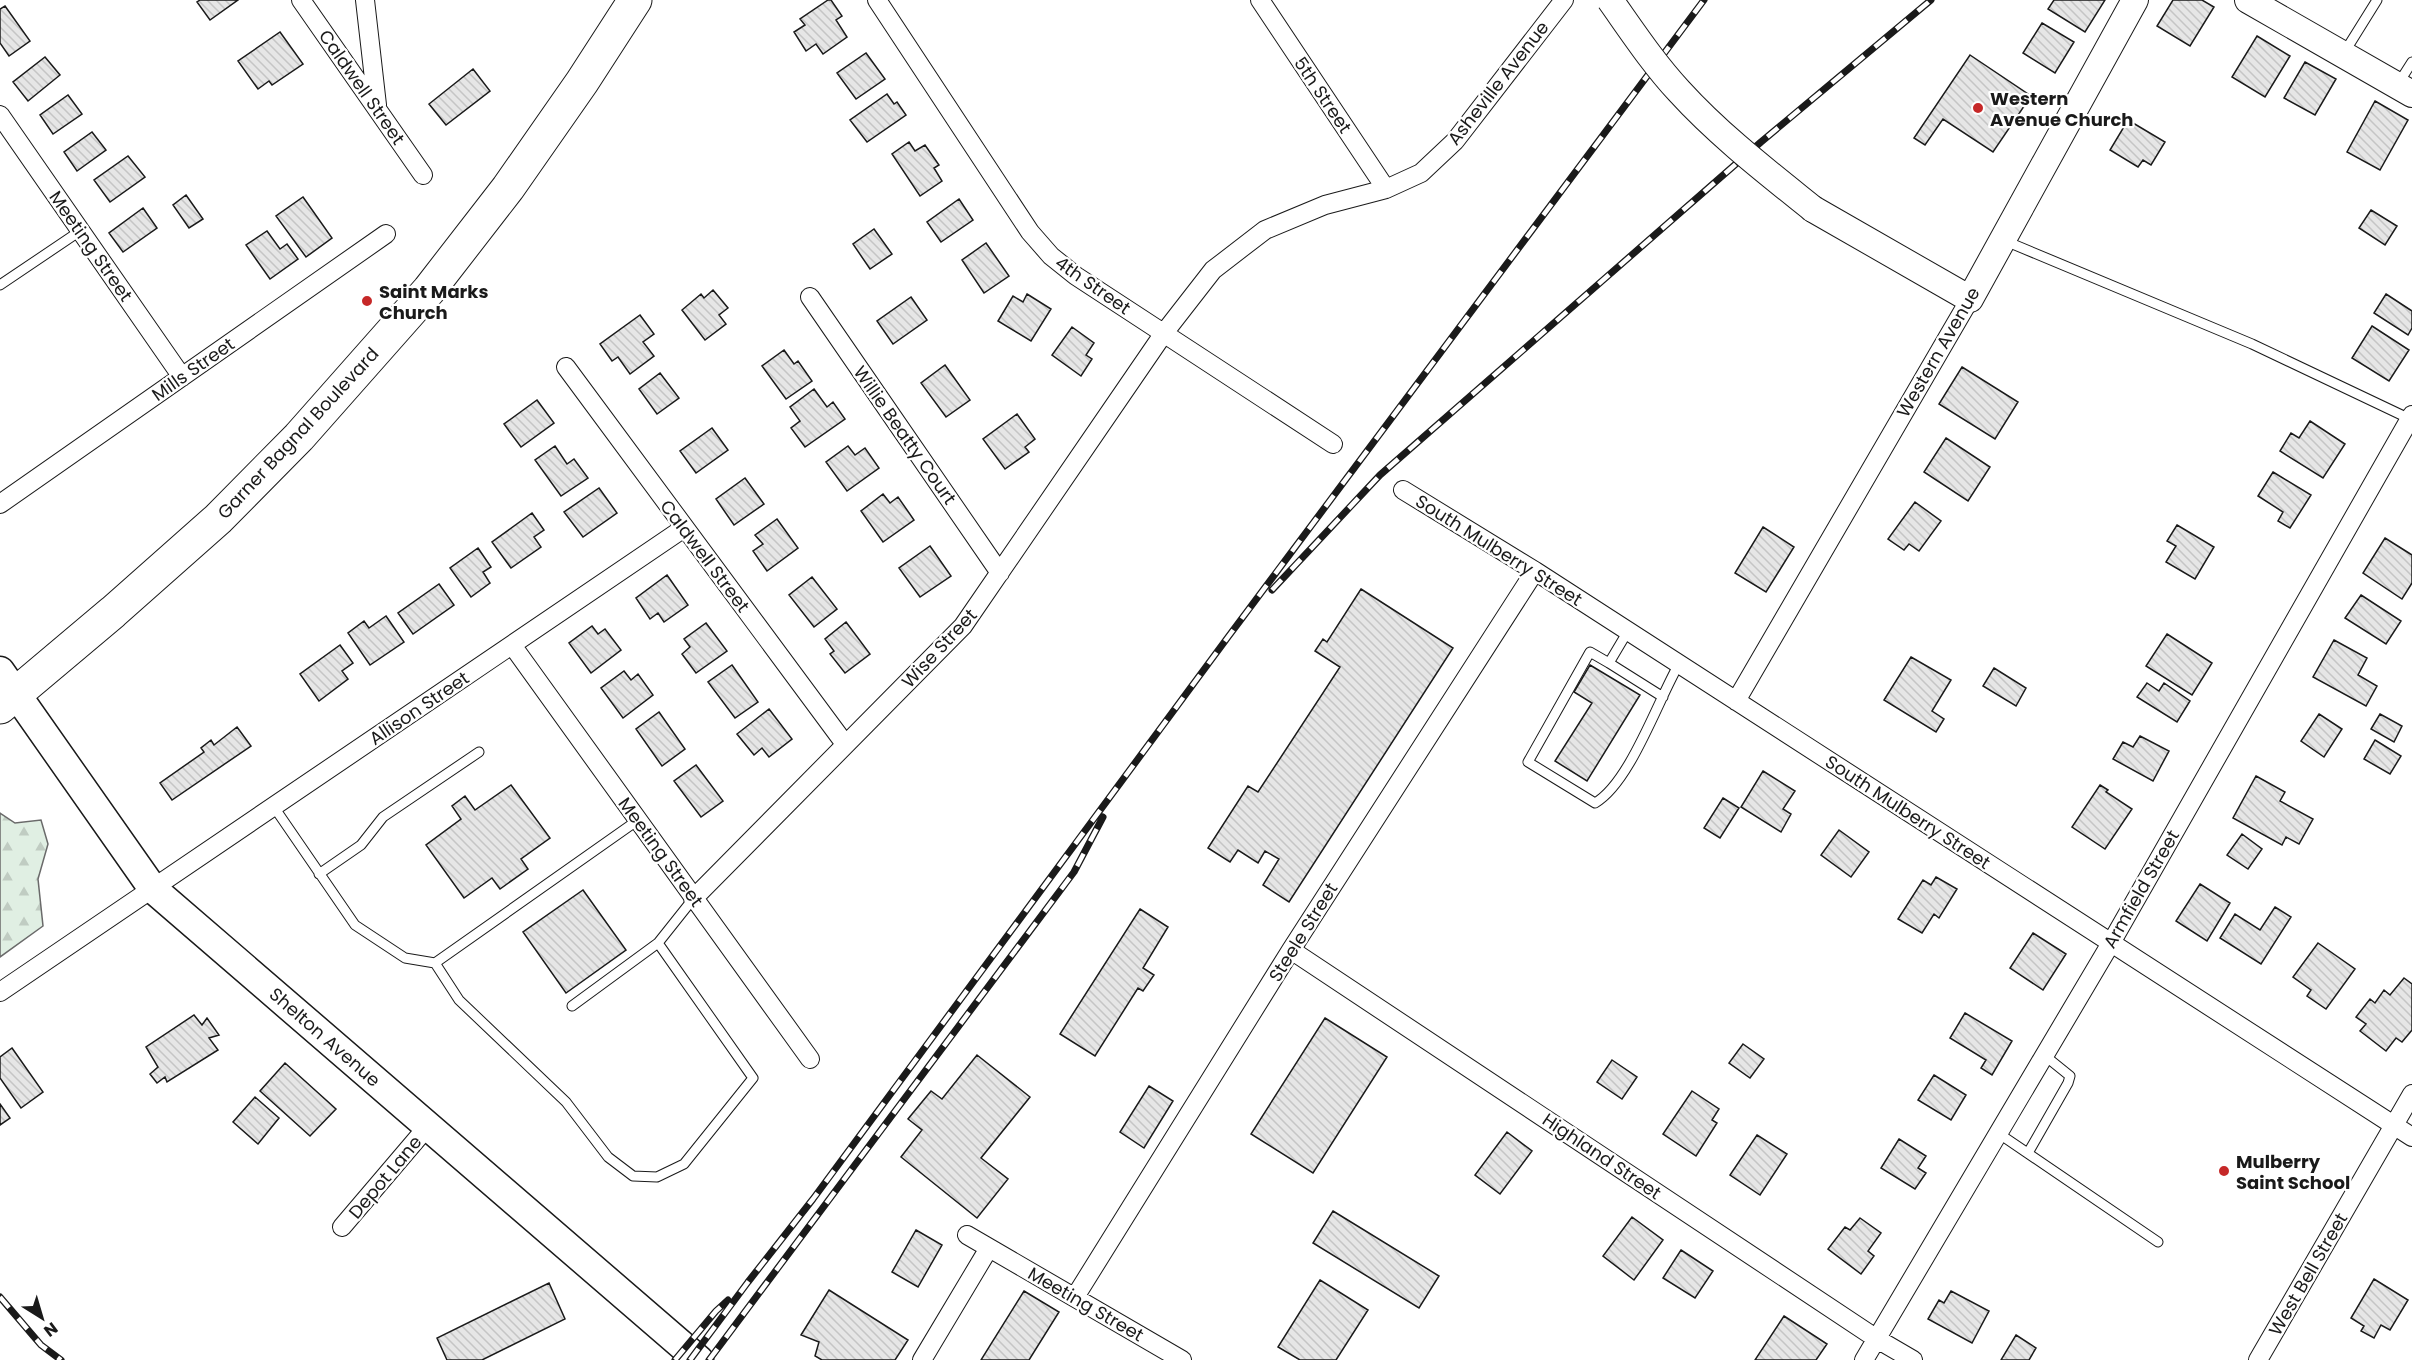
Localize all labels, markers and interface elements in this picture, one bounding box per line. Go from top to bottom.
street label: Asheville Avenue [1442,16,1554,150]
street label: Caldwell Street [313,25,411,149]
street label: 5th Street [1288,52,1358,138]
place label: Western Avenue Church [1990,86,2134,132]
marker: Western Avenue Church [1971,101,1985,115]
street label: Meeting Street [43,186,139,306]
street label: 4th Street [1050,250,1136,320]
place label: Saint Marks Church [379,279,488,325]
street label: Western Avenue [1891,282,1985,422]
marker: Saint Marks Church [360,294,374,308]
street label: Mills Street [147,331,239,407]
street label: Garner Bagnal Boulevard [212,342,384,524]
street label: Willie Beatty Court [848,361,962,509]
street label: South Mulberry Street [1411,488,1587,612]
street label: Caldwell Street [654,495,756,617]
street label: Wise Street [896,603,982,693]
street label: Allison Street [364,665,474,751]
street label: South Mulberry Street [1821,749,1995,875]
street label: Meeting Street [613,792,709,912]
street label: Armfield Street [2097,825,2185,953]
street label: Steele Street [1263,878,1343,986]
street label: Shelton Avenue [264,982,386,1092]
street label: Highland Street [1538,1107,1666,1205]
street label: Depot Lane [343,1130,427,1224]
place label: Mulberry Saint School [2236,1149,2350,1195]
marker: Mulberry Saint School [2217,1164,2231,1178]
street label: West Bell Street [2263,1208,2353,1340]
street label: Meeting Street [1023,1261,1149,1347]
north arrow [12,1288,72,1348]
text: N [39,1317,62,1342]

